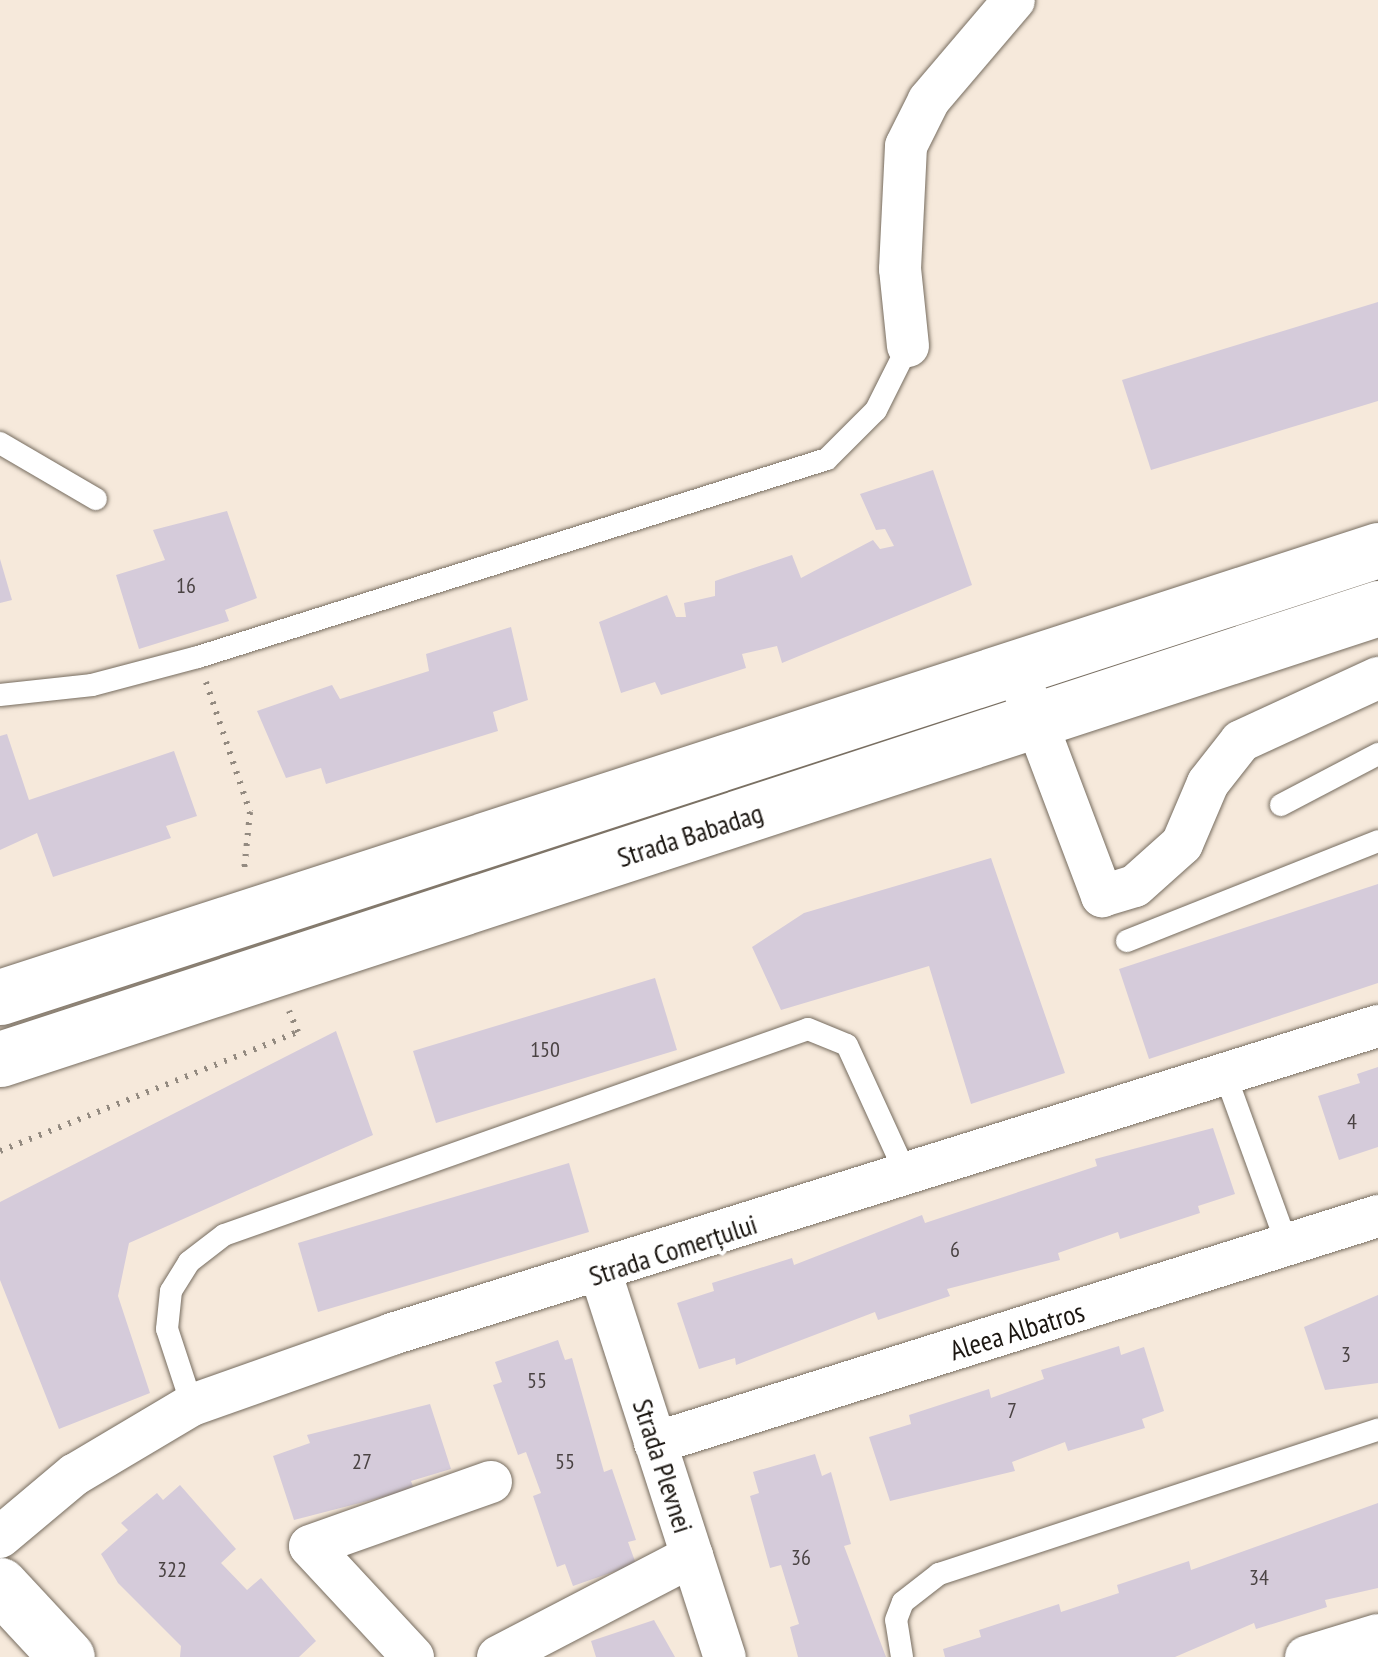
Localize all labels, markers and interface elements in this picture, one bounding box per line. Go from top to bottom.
house number: 16 [176,573,196,599]
street label: Strada Babadag [613,796,767,874]
house number: 150 [530,1037,560,1063]
house number: 4 [1347,1109,1357,1135]
street label: Strada Comerțului [585,1207,761,1293]
house number: 6 [950,1237,960,1263]
street label: Aleea Albatros [945,1294,1089,1368]
house number: 3 [1341,1342,1351,1368]
house number: 55 [527,1368,547,1394]
street label: Strada Plevnei [626,1395,700,1537]
house number: 7 [1007,1398,1017,1424]
house number: 27 [352,1449,372,1475]
house number: 55 [555,1449,575,1475]
house number: 36 [791,1545,811,1571]
house number: 322 [157,1557,187,1583]
house number: 34 [1249,1565,1269,1591]

